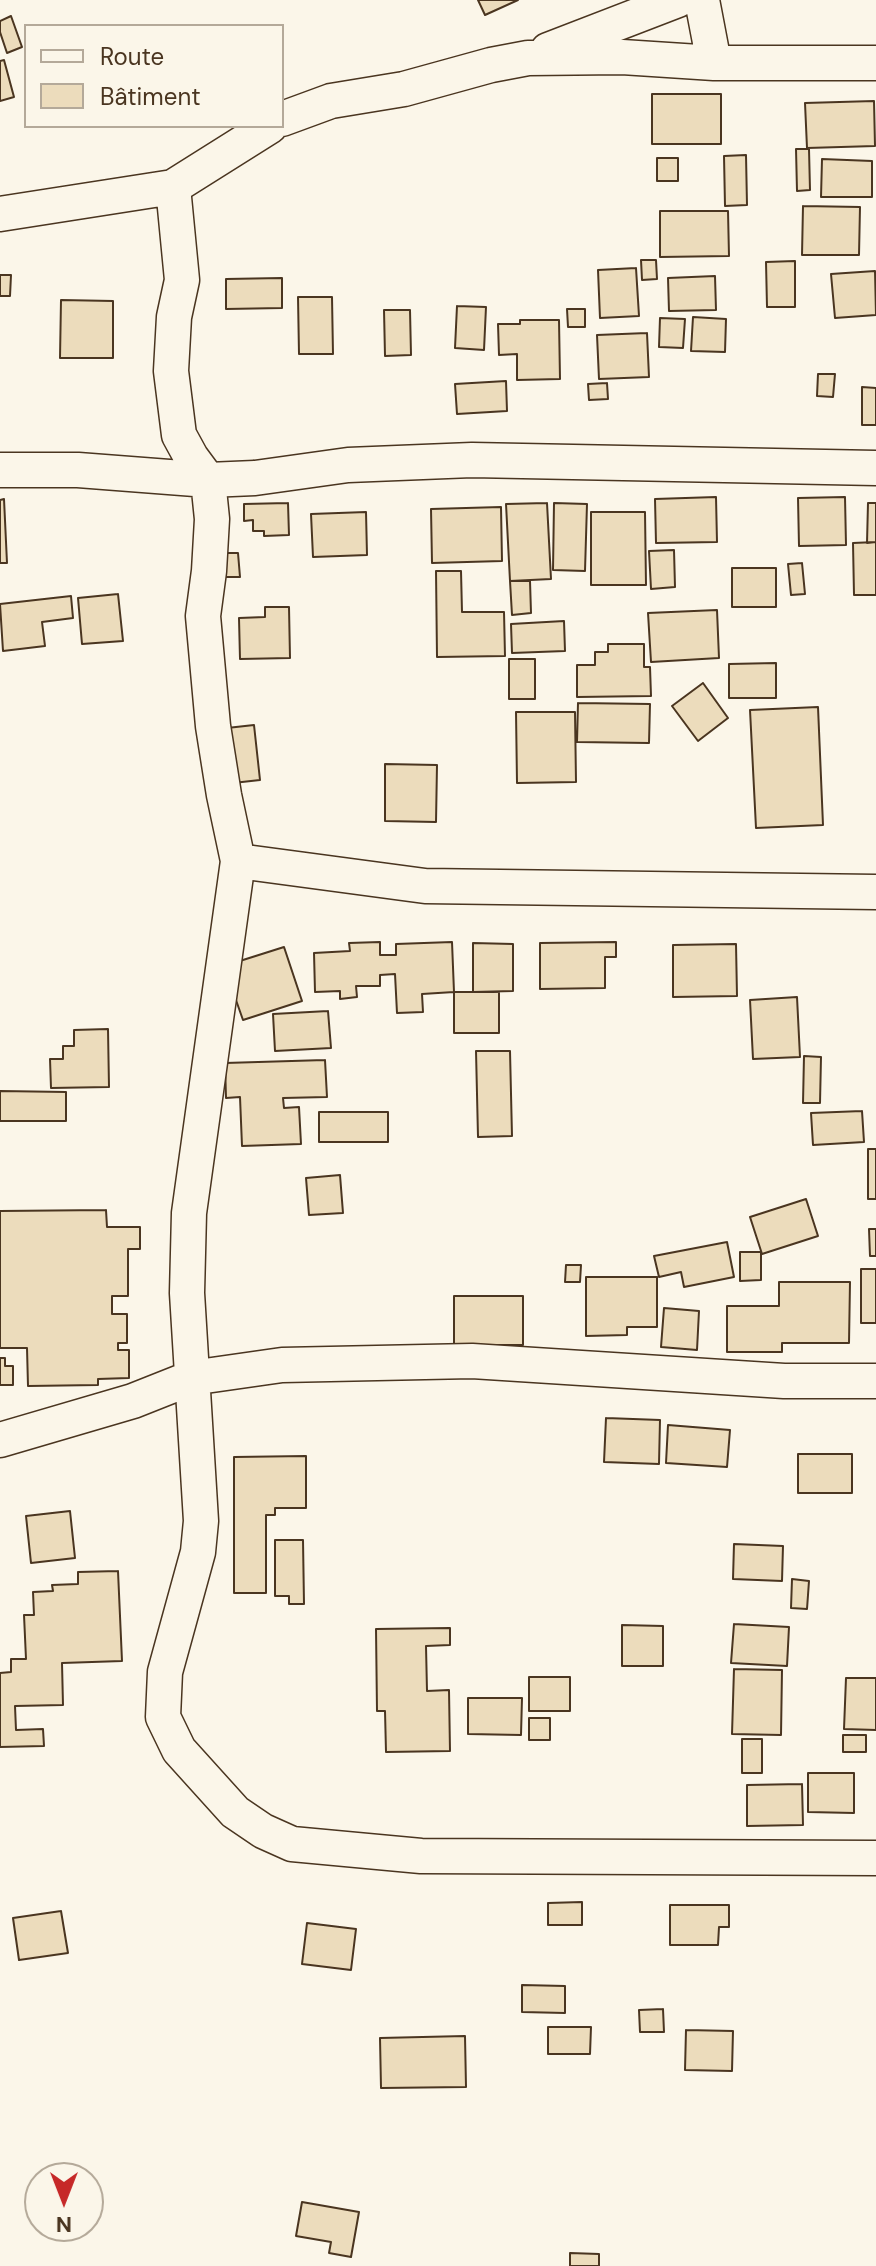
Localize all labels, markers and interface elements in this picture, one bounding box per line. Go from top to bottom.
legend [24,24,284,128]
text: Route [100,41,164,72]
text: Bâtiment [100,81,201,112]
north arrow [24,2162,104,2242]
text: N [56,2210,72,2239]

